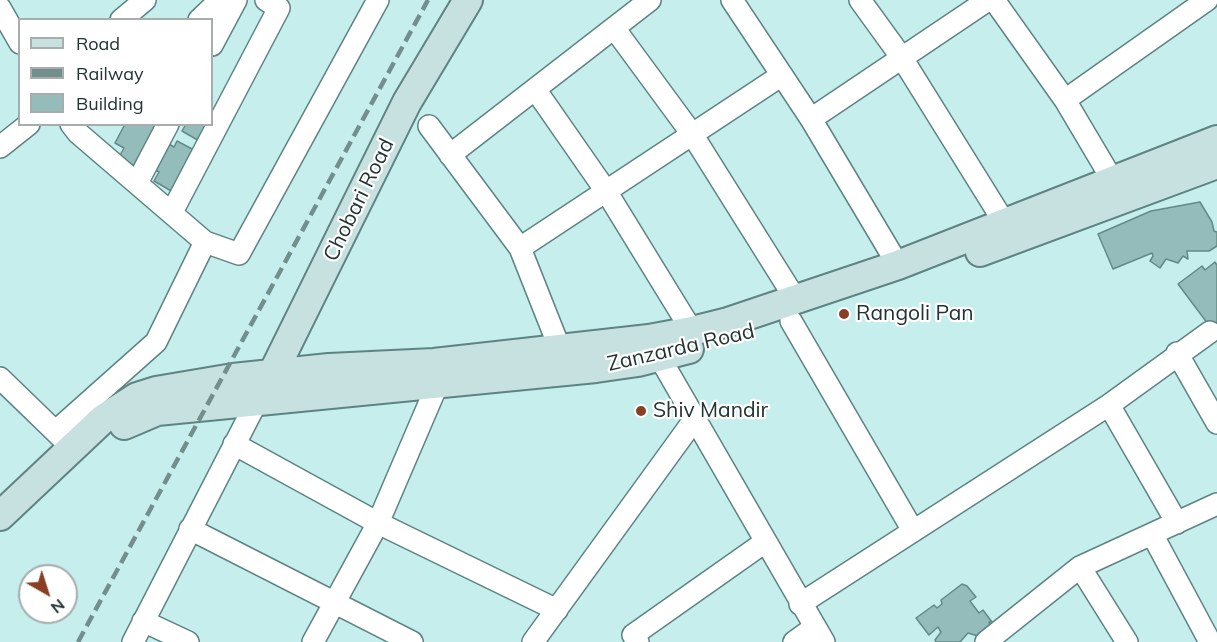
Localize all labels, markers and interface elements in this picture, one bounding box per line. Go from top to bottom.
legend [18,18,213,126]
text: Road [76,32,120,55]
text: Railway [76,62,144,85]
text: Building [76,92,144,115]
street label: Chobari Road [318,135,400,265]
place label: Rangoli Pan [856,301,974,327]
marker: Rangoli Pan [837,307,851,321]
street label: Zanzarda Road [605,319,757,377]
place label: Shiv Mandir [653,398,768,424]
marker: Shiv Mandir [634,404,648,418]
north arrow [18,564,78,624]
text: N [47,595,69,618]

